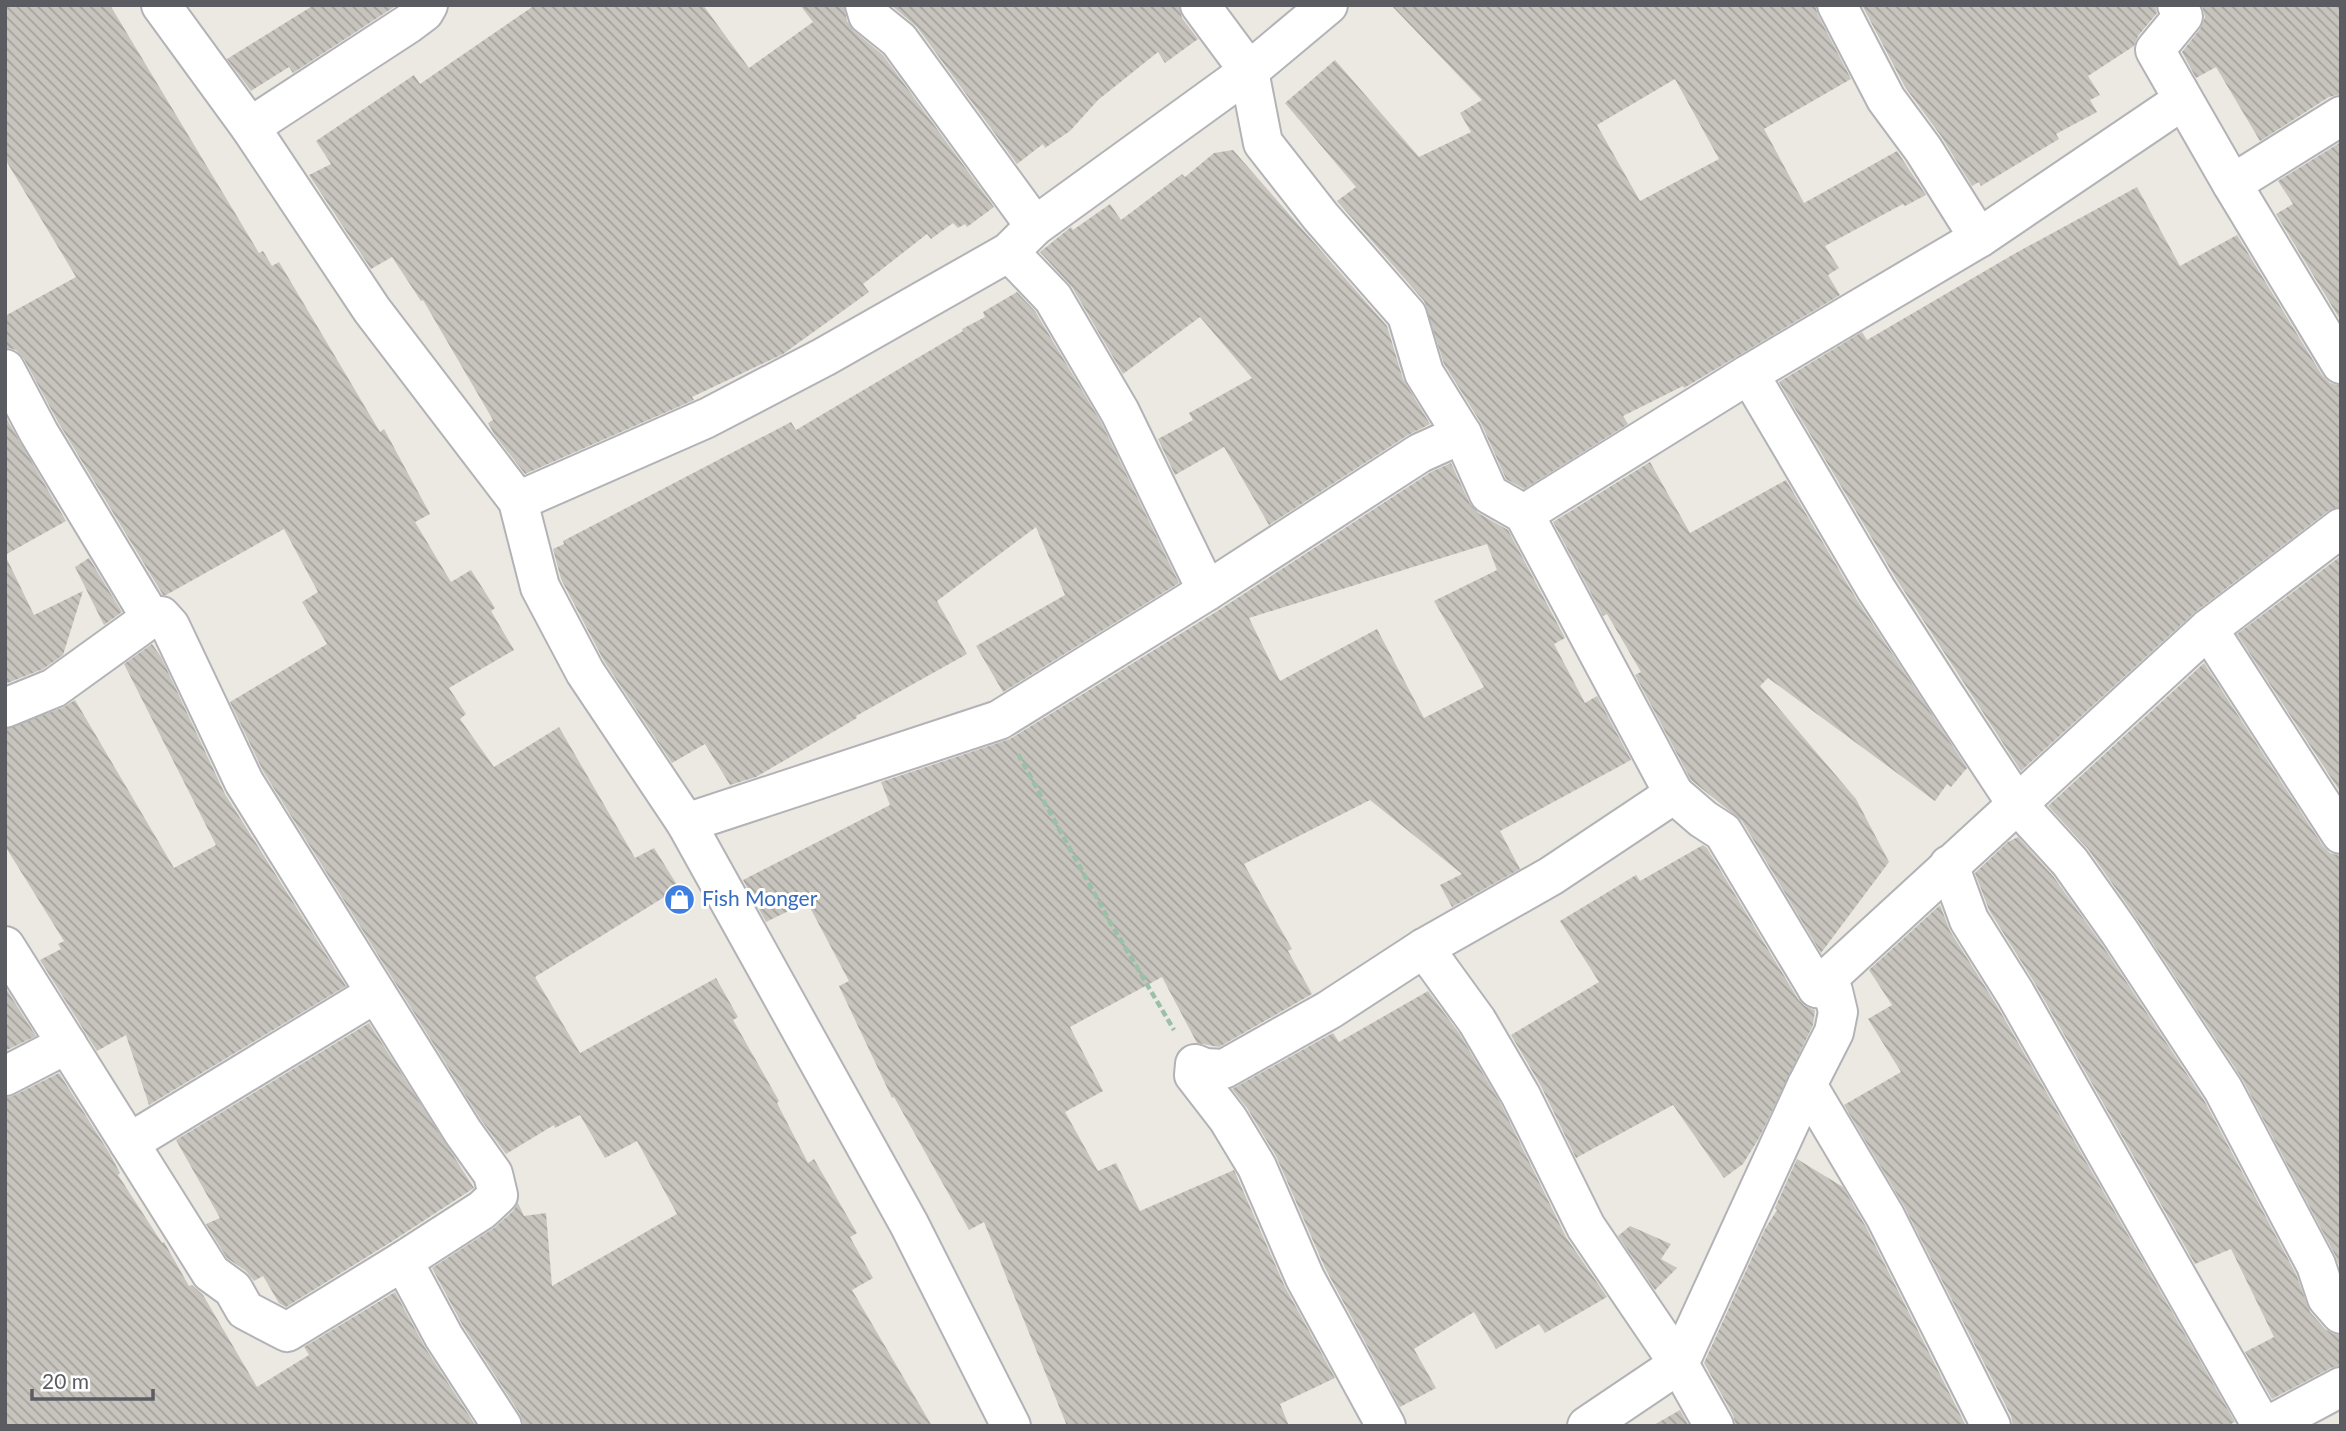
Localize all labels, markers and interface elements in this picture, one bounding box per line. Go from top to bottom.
shop icon: Fish Monger [662,882,696,916]
place label: Fish Monger [702,885,818,910]
scale bar [32,1358,152,1402]
text: 20 m [42,1368,89,1393]

